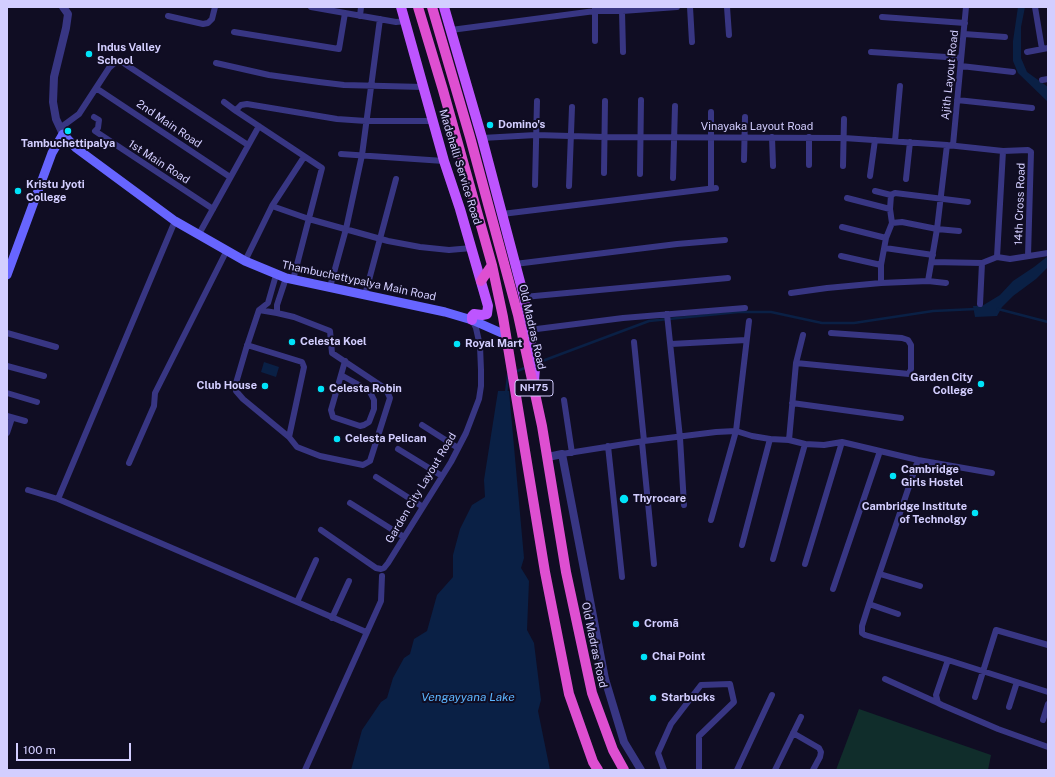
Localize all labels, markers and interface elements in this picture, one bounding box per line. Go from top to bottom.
street label: Ajith Layout Road [939,29,961,121]
place label: Indus Valley School [97,41,161,67]
marker: Indus Valley School [84,49,94,59]
street label: 2nd Main Road [134,97,204,151]
street label: Madehalli Service Road [436,108,484,226]
place label: Domino's [498,118,545,132]
marker: Domino's [485,120,495,130]
street label: Vinayaka Layout Road [701,120,813,134]
marker: Tambuchettipalya [63,126,73,136]
place label: Tambuchettipalya [21,137,115,151]
street label: 1st Main Road [126,137,192,187]
street label: 14th Cross Road [1012,163,1028,245]
place label: Kristu Jyoti College [26,178,85,204]
marker: Kristu Jyoti College [13,186,23,196]
street label: Thambuchettypalya Main Road [281,258,437,304]
street label: Old Madras Road [516,283,548,371]
place label: Celesta Koel [300,335,367,349]
marker: Celesta Koel [287,337,297,347]
place label: Royal Mart [465,337,522,351]
marker: Royal Mart [452,339,462,349]
place label: Garden City College [910,371,973,397]
place label: Club House [197,379,257,393]
marker: Garden City College [976,379,986,389]
road number: NH75 [515,380,553,396]
marker: Club House [260,381,270,391]
place label: Celesta Robin [329,382,402,396]
marker: Celesta Robin [316,384,326,394]
street label: Garden City Layout Road [383,430,459,546]
place label: Celesta Pelican [345,432,426,446]
marker: Celesta Pelican [332,434,342,444]
place label: Cambridge Girls Hostel [901,463,963,489]
marker: Cambridge Girls Hostel [888,471,898,481]
place label: Thyrocare [633,492,686,506]
marker: Thyrocare [618,493,630,505]
place label: Cambridge Institute of Technolgy [862,500,967,526]
marker: Cambridge Institute of Technolgy [970,508,980,518]
street label: Old Madras Road [578,601,610,689]
place label: Cromā [644,617,679,631]
marker: Cromā [631,619,641,629]
place label: Chai Point [652,650,705,664]
marker: Chai Point [639,652,649,662]
water label: Vengayyana Lake [421,690,515,704]
place label: Starbucks [661,691,715,705]
marker: Starbucks [648,693,658,703]
scale bar [18,735,133,761]
text: 100 m [23,743,56,757]

